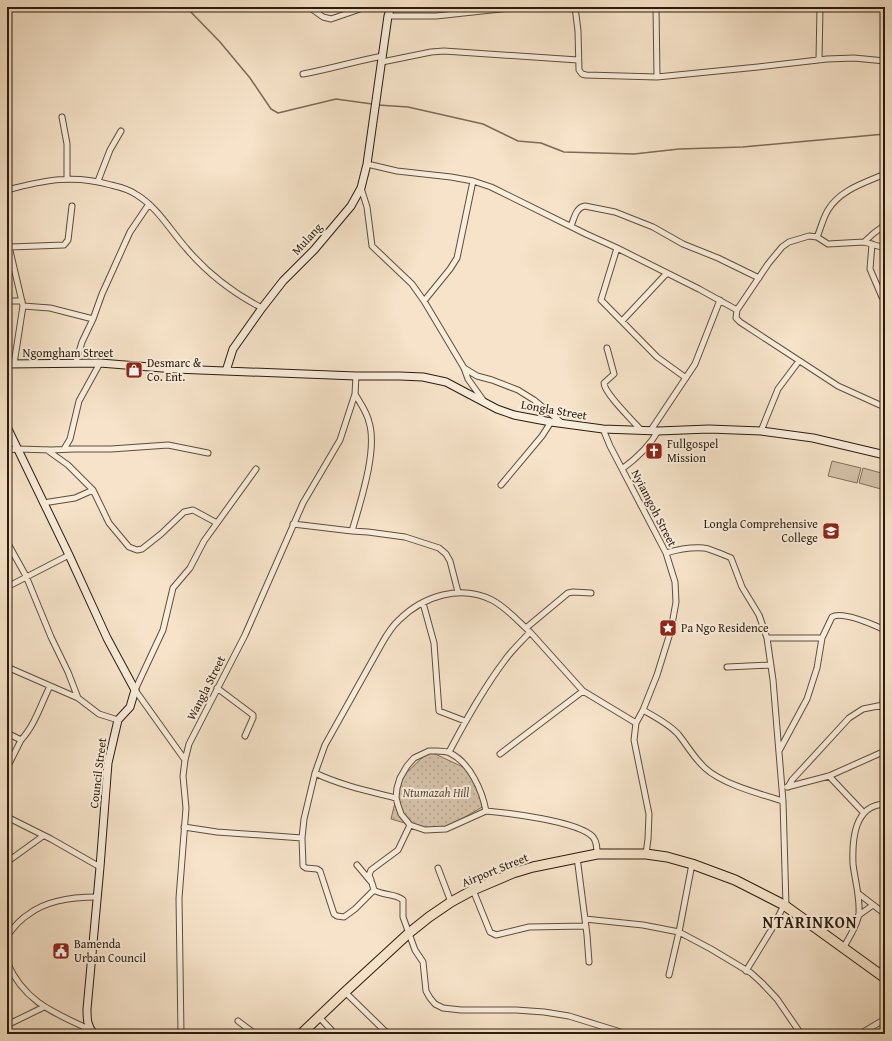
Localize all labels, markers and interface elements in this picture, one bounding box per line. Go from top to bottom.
street label: Mulang [288,219,326,259]
street label: Ngomgham Street [23,344,114,361]
place label: Desmarc & Co. Ent. [147,354,202,385]
shop icon: Desmarc & Co. Ent. [124,360,144,380]
street label: Longla Street [520,395,589,424]
place label: Fullgospel Mission [667,435,719,466]
church icon: Fullgospel Mission [644,441,664,461]
street label: Nyiamgoh Street [628,466,682,550]
place label: Longla Comprehensive College [704,515,818,546]
school or university icon: Longla Comprehensive College [821,521,841,541]
place icon: Pa Ngo Residence [658,618,678,638]
place label: Pa Ngo Residence [681,619,769,636]
street label: Wangla Street [182,652,229,723]
street label: Council Street [85,736,110,809]
park label: Ntumazah Hill [403,784,469,801]
street label: Airport Street [459,848,531,891]
district label: NTARINKON [763,910,857,934]
place label: Bamenda Urban Council [74,935,147,966]
public building icon: Bamenda Urban Council [51,941,71,961]

